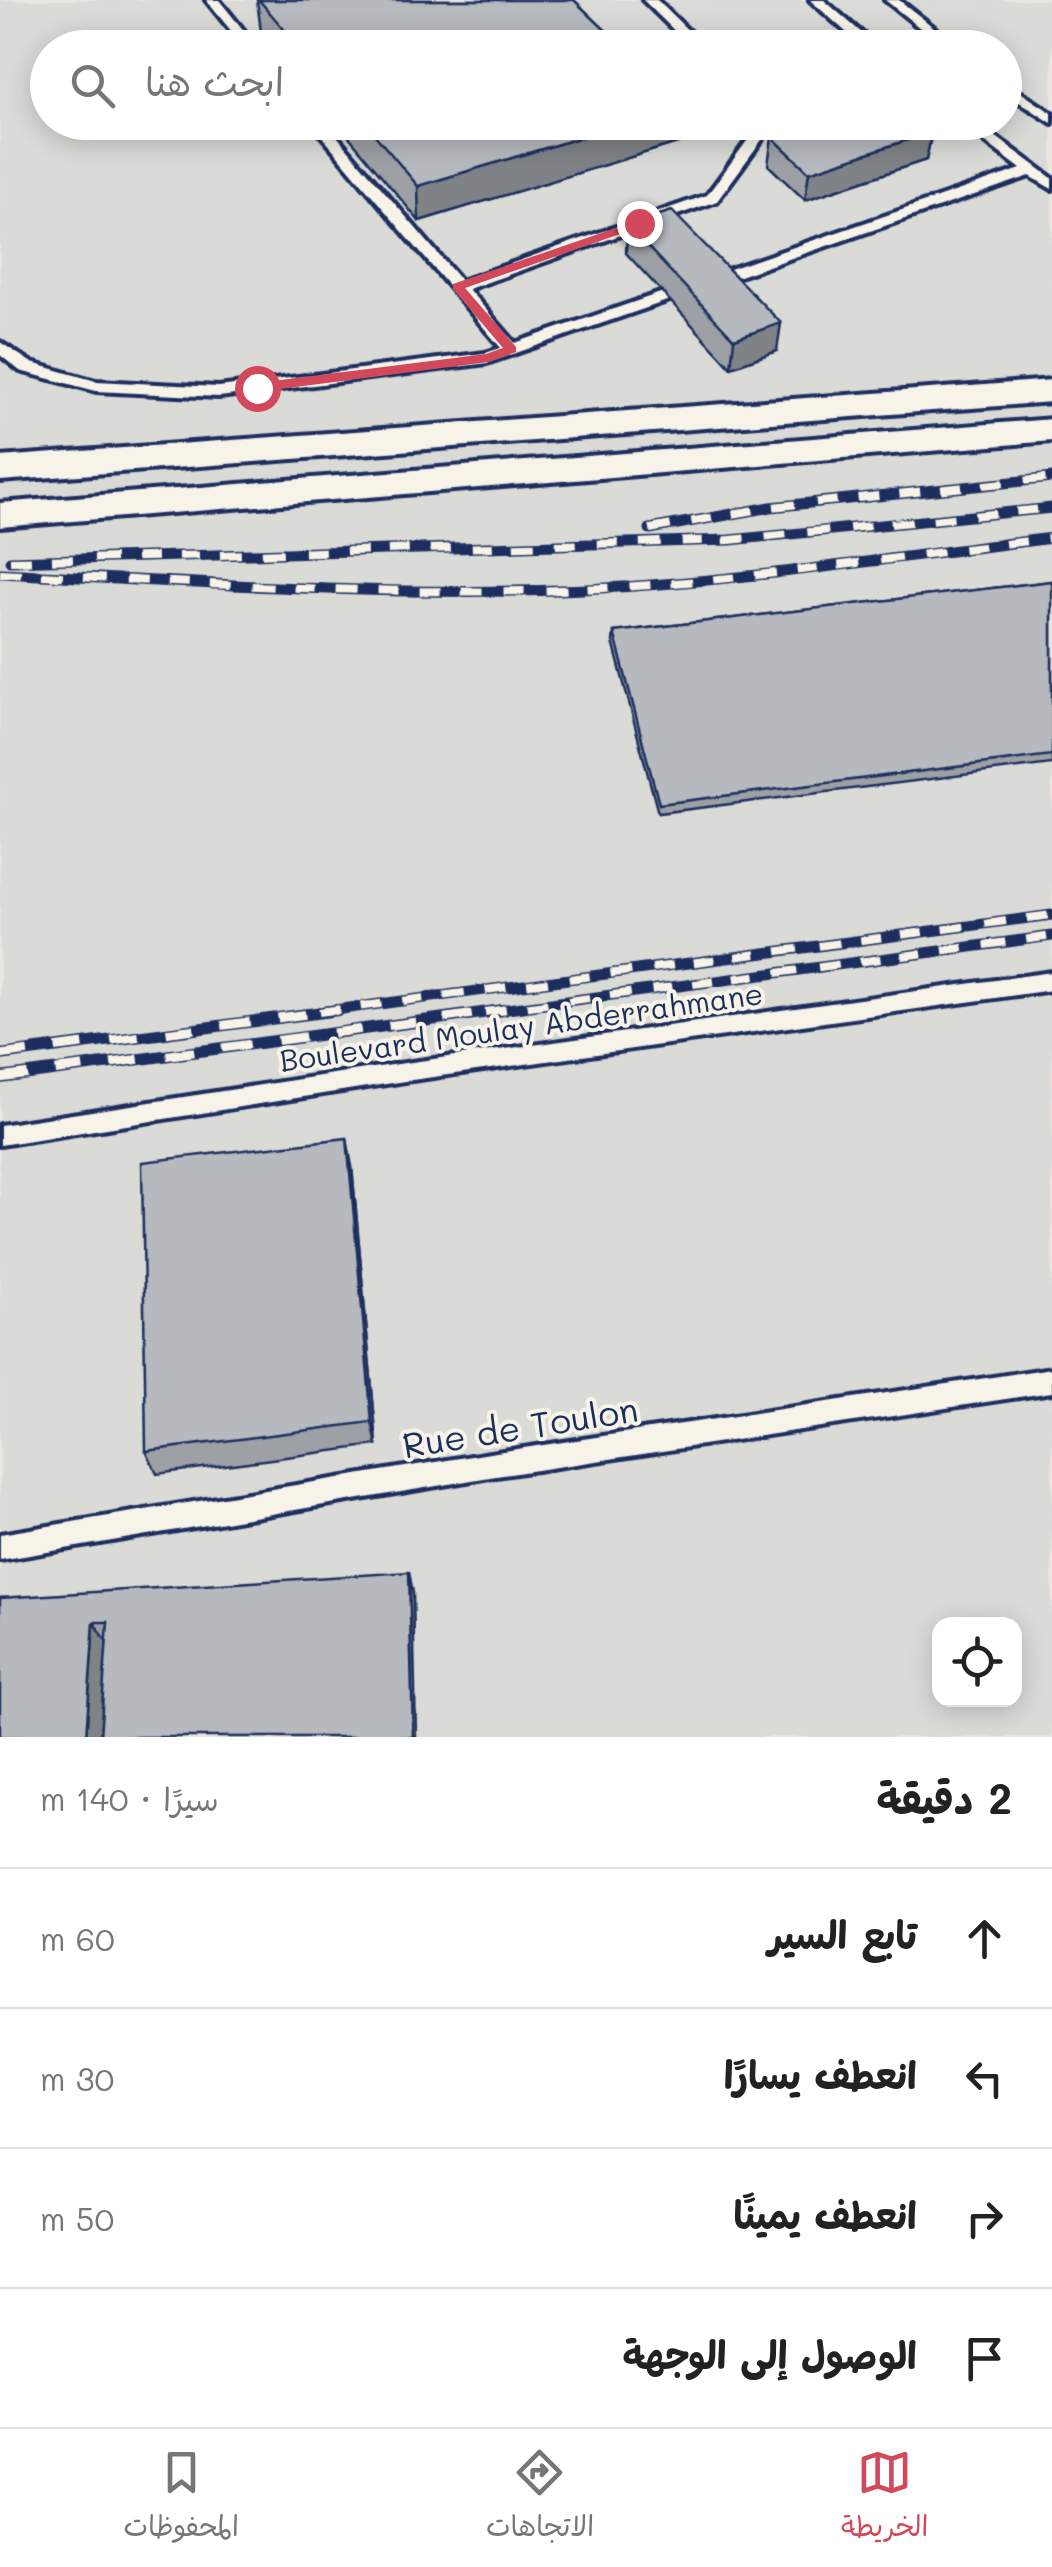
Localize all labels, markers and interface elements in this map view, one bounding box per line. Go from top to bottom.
search box [30,30,1022,140]
text: ابحث هنا [145,56,284,106]
icon: search [65,58,120,113]
route end [617,201,663,247]
route start [235,366,281,412]
street label: Boulevard Moulay Abderrahmane [277,972,765,1080]
street label: Rue de Toulon [399,1385,641,1467]
map controls [932,1617,1022,1707]
button: locate [932,1617,1022,1707]
text: 2 دقيقة [877,1770,1012,1825]
text: سيرًا · 140 m [40,1777,219,1819]
text: تابع السير [768,1909,917,1959]
icon: ahead [957,1911,1012,1966]
text: 60 m [40,1917,115,1959]
text: انعطف يسارًا [724,2049,917,2099]
icon: left [957,2051,1012,2106]
text: 30 m [40,2057,114,2099]
text: انعطف يمينًا [734,2189,917,2239]
icon: right [957,2191,1012,2246]
text: 50 m [40,2197,114,2239]
text: الوصول إلى الوجهة [622,2329,917,2379]
icon: arrive [957,2331,1012,2386]
tab: المحفوظات [124,2445,239,2551]
tab: الاتجاهات [486,2445,594,2551]
tab: الخريطة [841,2445,928,2551]

